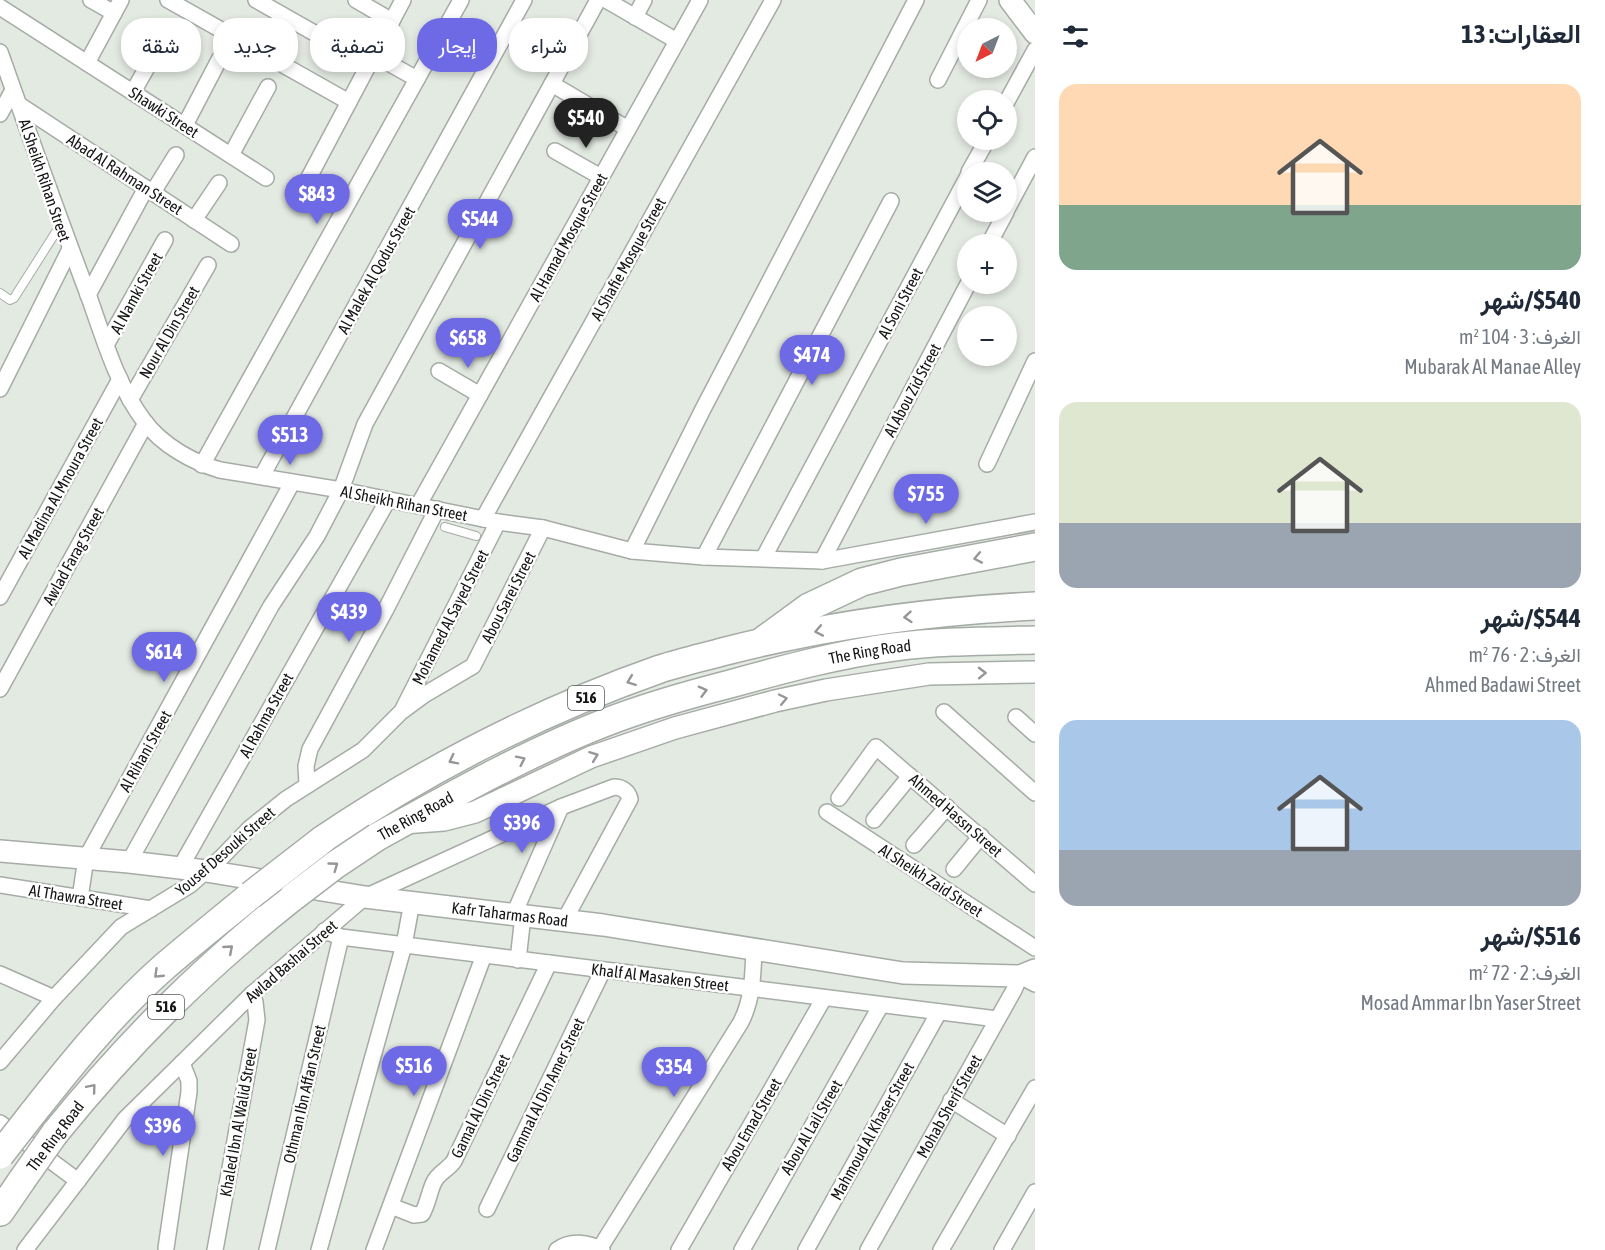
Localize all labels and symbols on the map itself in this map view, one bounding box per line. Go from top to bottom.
north arrow [957,18,1017,78]
street label: Shawki Street [126,83,202,141]
pin: $540 [550,98,622,149]
street label: Al Sheikh Rihan Street [16,116,75,244]
street label: Abad Al Rahman Street [64,130,186,218]
street label: Al Hamad Mosque Street [525,170,612,305]
pin: $843 [281,174,353,225]
street label: Al Shafie Mosque Street [587,194,670,324]
pin: $544 [444,199,516,250]
street label: Al Malek Al Qodus Street [334,203,419,337]
street label: Al Namki Street [106,249,166,337]
street label: Al Soni Street [874,264,926,341]
street label: Nour Al Din Street [135,282,203,381]
pin: $658 [432,318,504,369]
pin: $474 [776,335,848,386]
street label: Al Abou Zid Street [880,340,944,440]
street label: Al Madina Al Mnoura Street [14,414,106,562]
pin: $513 [254,415,326,466]
pin: $755 [890,474,962,525]
street label: Al Sheikh Rihan Street [339,482,469,524]
street label: Awlad Farag Street [39,504,108,608]
street label: Mohamed Al Sayed Street [408,546,493,688]
street label: Abou Sarei Street [477,548,539,646]
one-way arrow [973,551,983,564]
pin: $439 [313,592,385,643]
one-way arrow [904,610,913,623]
one-way arrow [814,624,824,637]
pin: $614 [128,632,200,683]
street label: The Ring Road [827,636,912,667]
one-way arrow [977,667,986,679]
street label: Al Rahma Street [235,669,297,760]
one-way arrow [626,673,637,686]
road number: 516 [568,686,604,710]
one-way arrow [697,686,708,698]
one-way arrow [778,694,788,707]
street label: Al Rihani Street [115,707,175,795]
one-way arrow [588,751,599,764]
one-way arrow [449,753,459,764]
one-way arrow [514,755,525,767]
street label: Ahmed Hassn Street [906,770,1006,860]
street label: The Ring Road [375,788,456,844]
street label: Yousef Desouki Street [172,803,279,899]
pin: $396 [486,803,558,854]
street label: Al Sheikh Zaid Street [876,840,987,920]
one-way arrow [327,862,338,873]
street label: Al Thawra Street [28,881,125,913]
street label: Kafr Taharmas Road [451,898,569,930]
street label: Awlad Bashai Street [241,916,341,1006]
one-way arrow [222,946,233,957]
street label: Khalf Al Masaken Street [590,960,730,994]
one-way arrow [154,966,165,977]
road number: 516 [148,995,184,1019]
street label: Gammal Al Din Amer Street [502,1015,588,1165]
street label: Othman Ibn Affan Street [279,1023,329,1165]
street label: Khaled Ibn Al Walid Street [216,1046,260,1198]
pin: $516 [378,1046,450,1097]
pin: $354 [638,1047,710,1098]
street label: Gamal Al Din Street [447,1051,513,1161]
street label: Mohab Sherif Street [913,1051,985,1161]
street label: Mahmoud Al Khaser Street [827,1059,918,1203]
street label: Abou Emad Street [717,1074,785,1173]
street label: Abou Al Lail Street [777,1076,845,1177]
one-way arrow [85,1084,96,1095]
street label: The Ring Road [23,1097,88,1175]
pin: $396 [127,1106,199,1157]

